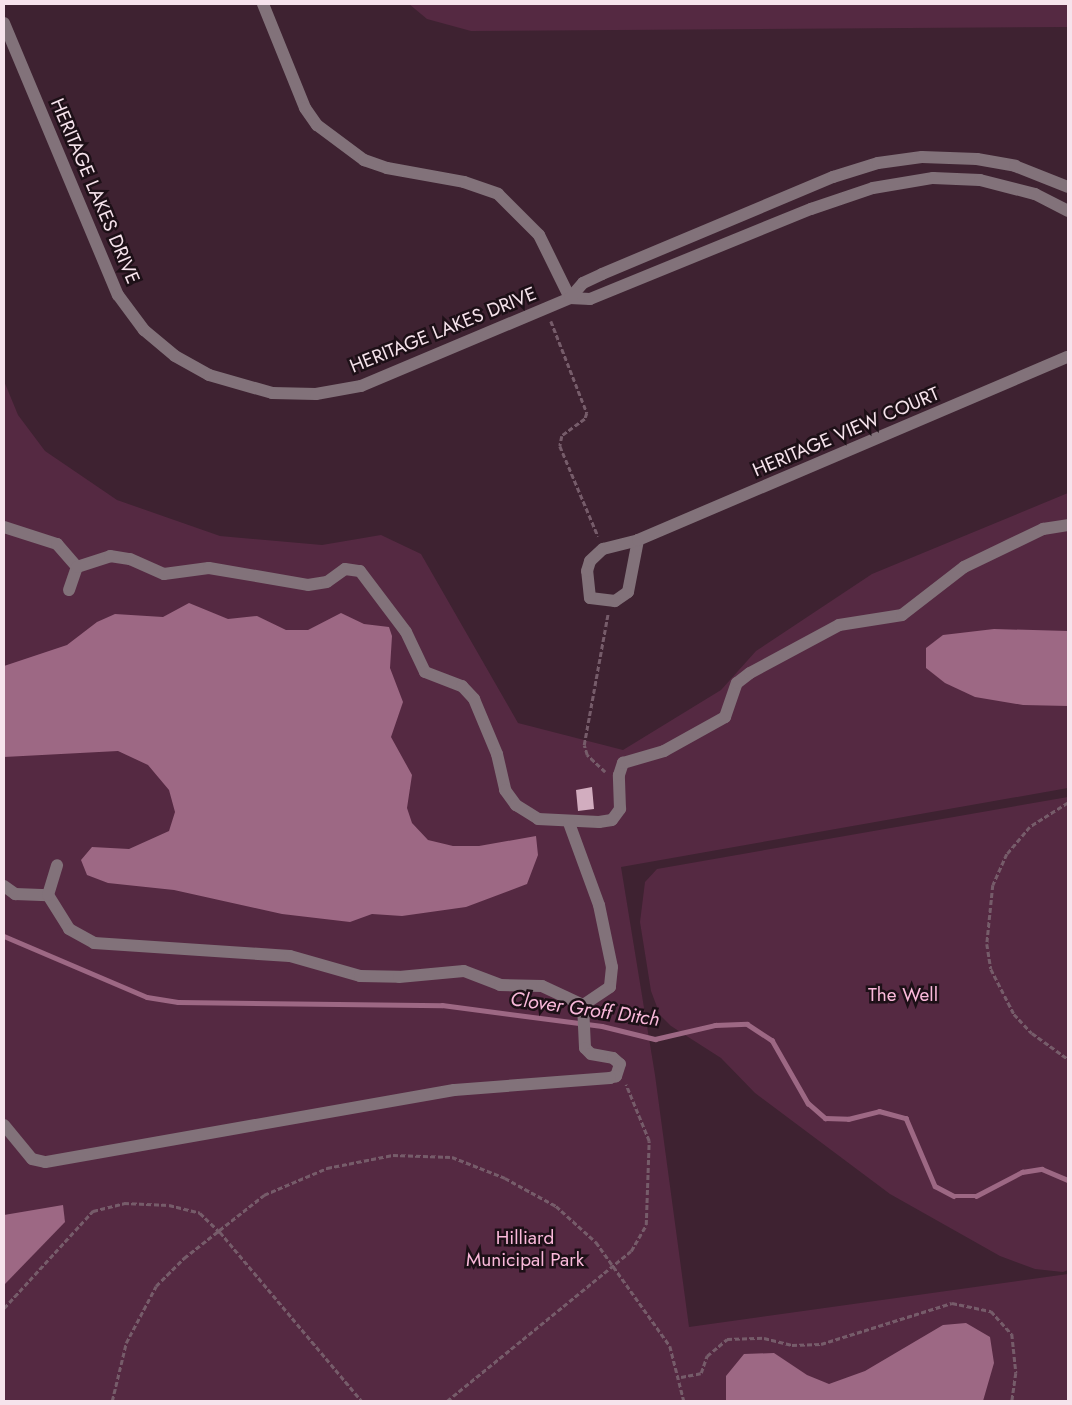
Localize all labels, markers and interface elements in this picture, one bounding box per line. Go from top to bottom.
street label: HERITAGE LAKES DRIVE [46,95,144,287]
street label: HERITAGE LAKES DRIVE [346,282,540,378]
street label: HERITAGE VIEW COURT [749,382,943,482]
park label: The Well [868,984,938,1006]
water label: Clover Groff Ditch [509,987,661,1031]
park label: Hilliard Municipal Park [466,1227,584,1271]

